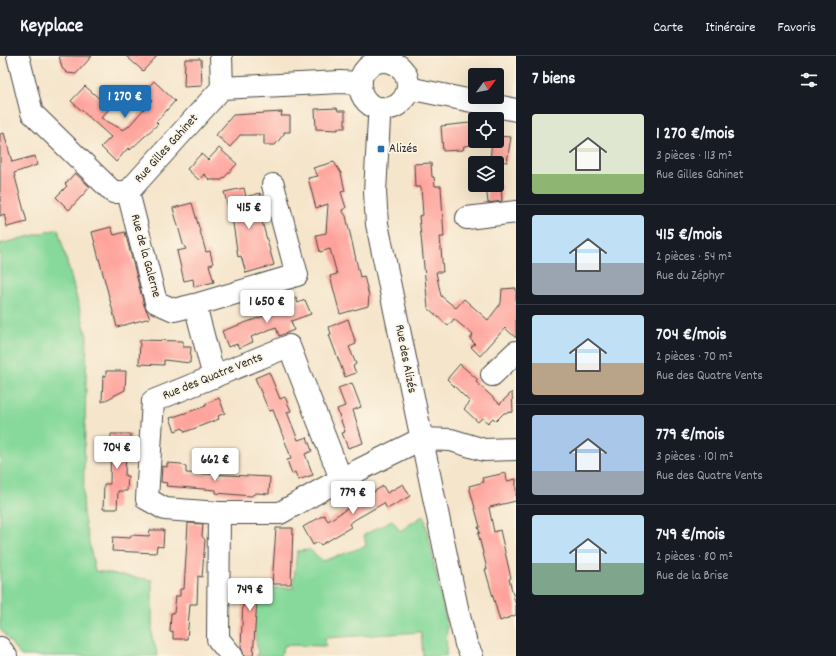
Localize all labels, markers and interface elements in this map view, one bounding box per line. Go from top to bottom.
text: Keyplace [20,14,83,41]
text: Carte [653,18,683,38]
text: Itinéraire [705,18,755,38]
text: Favoris [777,18,816,38]
north arrow [468,68,504,104]
map controls [468,68,504,192]
text: 7 biens [532,68,575,92]
icon: filters [798,69,820,91]
pin: 1 270 € [88,85,162,119]
text: 1 270 € [108,88,142,107]
street label: Rue Gilles Gahinet [131,110,203,188]
button: locate [468,112,504,148]
text: 1 270 €/mois [656,123,735,147]
icon: home [564,130,612,178]
place label: Alizés [389,140,418,159]
marker: Alizés [376,144,386,154]
text: 3 pièces · 113 m² [656,147,732,166]
button: layers [468,156,504,192]
text: Rue Gilles Gahinet [656,166,743,185]
pin: 415 € [221,196,277,230]
text: 415 € [237,199,261,218]
street label: Rue de la Galerne [125,212,165,300]
text: 415 €/mois [656,224,722,248]
icon: home [564,231,612,279]
text: 2 pièces · 54 m² [656,248,732,267]
text: Rue du Zéphyr [656,267,725,286]
pin: 1 650 € [230,290,304,324]
text: 1 650 € [249,293,285,312]
street label: Rue des Alizés [389,323,421,395]
text: 704 €/mois [656,324,727,348]
icon: home [564,331,612,379]
street label: Rue des Quatre Vents [160,348,266,406]
text: 2 pièces · 70 m² [656,348,733,367]
text: Rue des Quatre Vents [656,367,763,386]
text: 779 €/mois [656,424,725,448]
icon: home [564,431,612,479]
pin: 704 € [89,436,145,470]
text: 704 € [103,439,131,458]
pin: 662 € [187,448,243,482]
text: 3 pièces · 101 m² [656,448,734,467]
text: 662 € [201,451,229,470]
text: Rue des Quatre Vents [656,467,763,486]
pin: 779 € [325,481,381,515]
text: 779 € [340,484,366,503]
text: 749 €/mois [656,524,725,548]
icon: home [564,531,612,579]
text: 2 pièces · 80 m² [656,548,733,567]
text: Rue de la Brise [656,567,728,586]
pin: 749 € [222,578,278,612]
text: 749 € [237,581,263,600]

